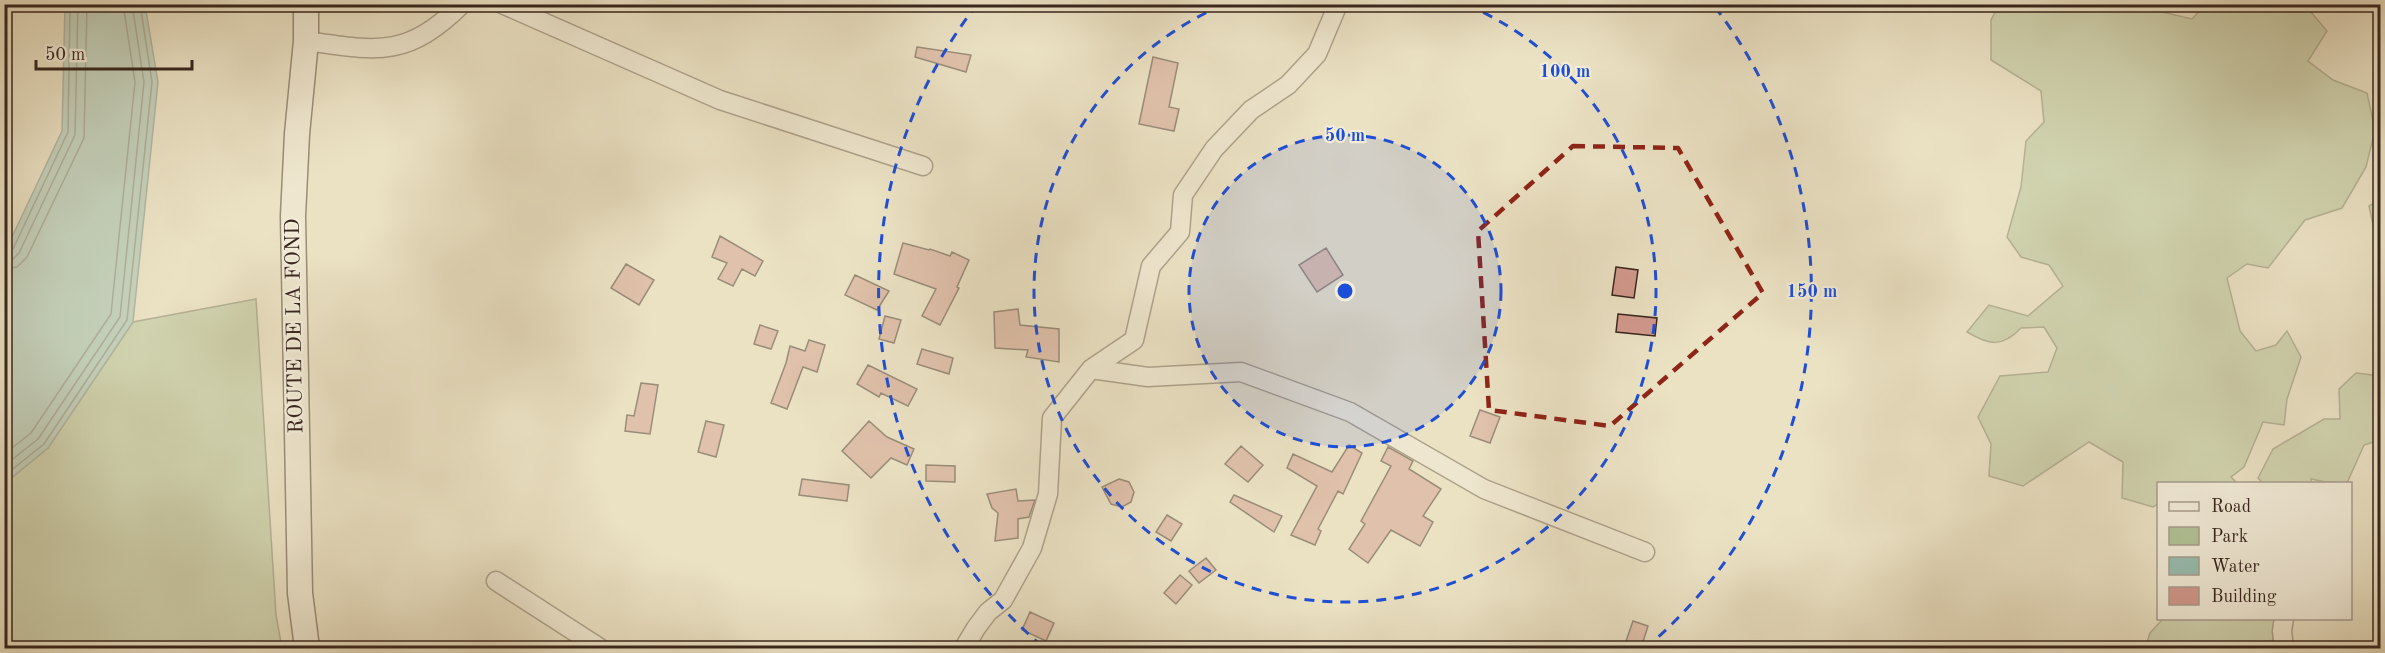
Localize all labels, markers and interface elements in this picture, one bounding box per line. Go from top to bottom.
scale bar [36,33,192,71]
text: 50 m [45,46,85,64]
text: 100 m [1540,63,1590,81]
text: 50 m [1325,127,1365,145]
street label: ROUTE DE LA FOND [283,218,307,434]
centre of rings [1335,281,1355,301]
text: 150 m [1787,283,1837,301]
legend [2157,482,2352,620]
text: Road [2211,498,2251,516]
text: Park [2211,528,2248,546]
text: Water [2211,558,2260,576]
text: Building [2211,588,2277,606]

